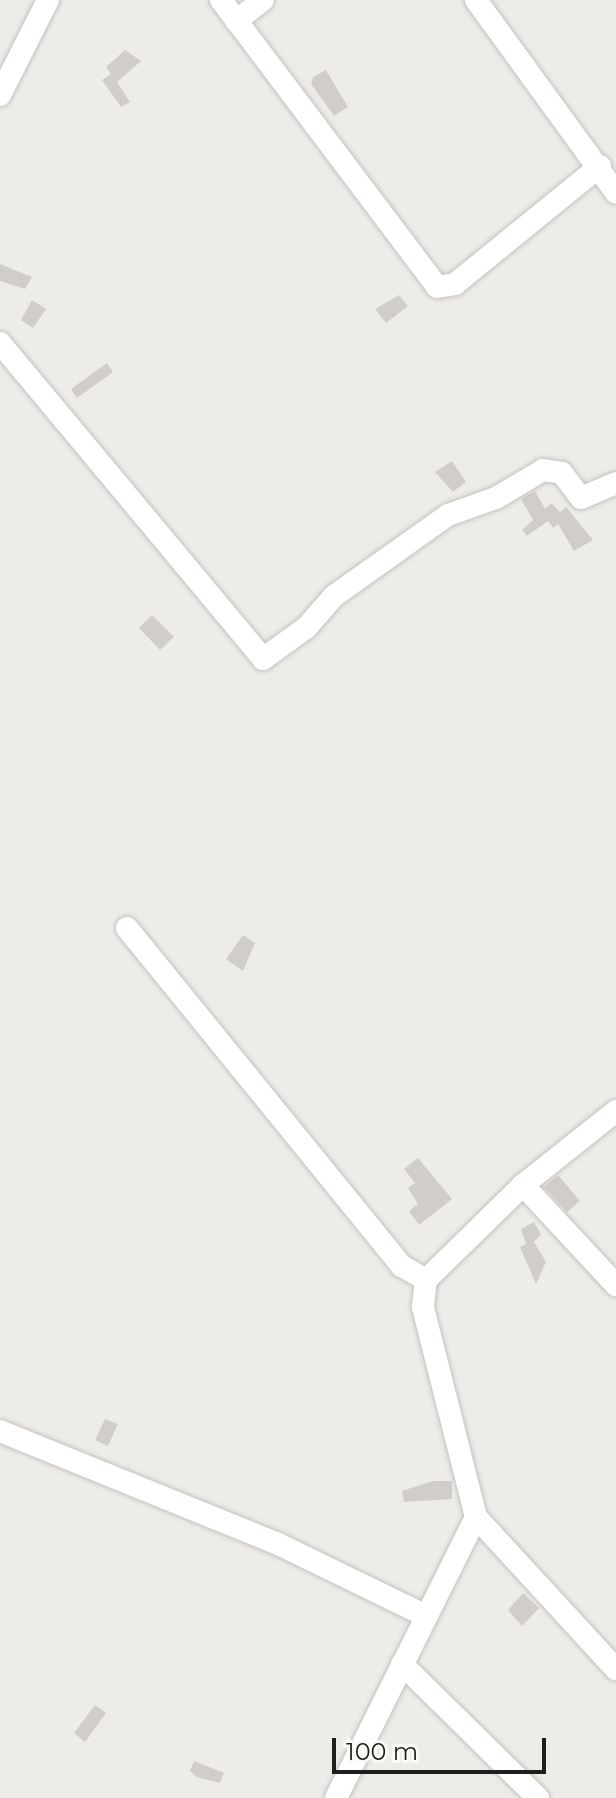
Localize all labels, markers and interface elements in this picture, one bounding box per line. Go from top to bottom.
scale bar [336,1722,550,1772]
text: 100 m [346,1737,418,1766]

